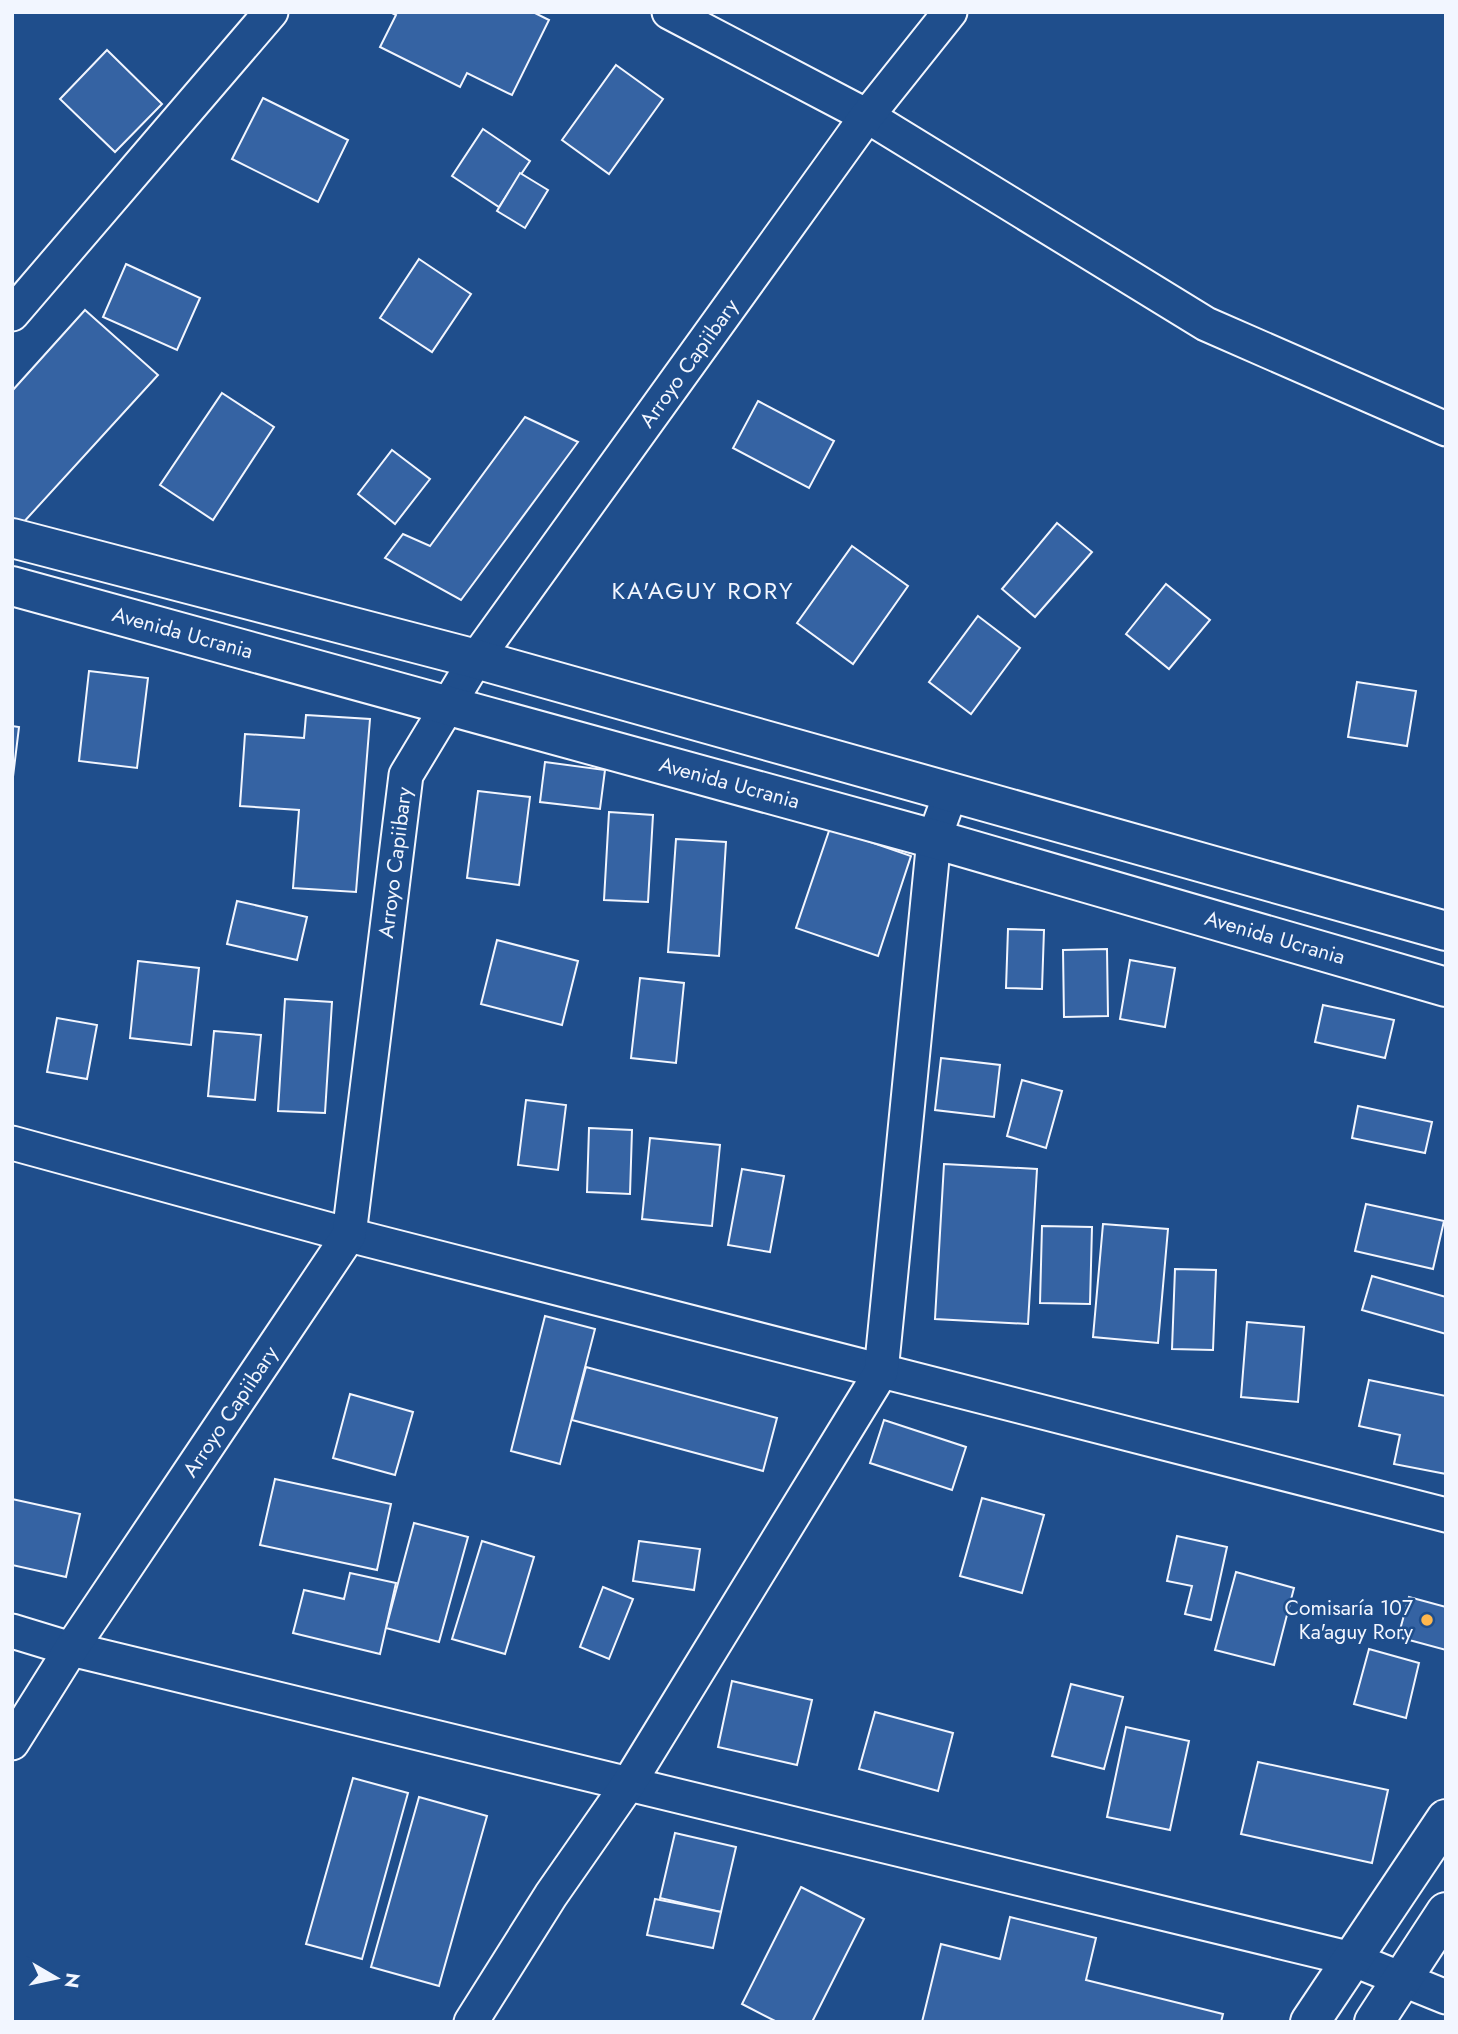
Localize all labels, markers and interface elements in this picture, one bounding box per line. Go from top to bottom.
street label: Arroyo Capiibary [632,292,746,434]
district label: KA'AGUY RORY [611,573,795,608]
street label: Avenida Ucrania [109,599,256,666]
street label: Avenida Ucrania [656,749,803,816]
street label: Arroyo Capiibary [371,784,420,940]
street label: Avenida Ucrania [1201,903,1349,972]
street label: Arroyo Capiibary [176,1339,286,1483]
place label: Comisaría 107 Ka'aguy Rory [1285,1593,1414,1647]
marker: Comisaría 107 Ka'aguy Rory [1419,1612,1435,1628]
north arrow [21,1943,91,2013]
text: N [58,1971,87,1990]

